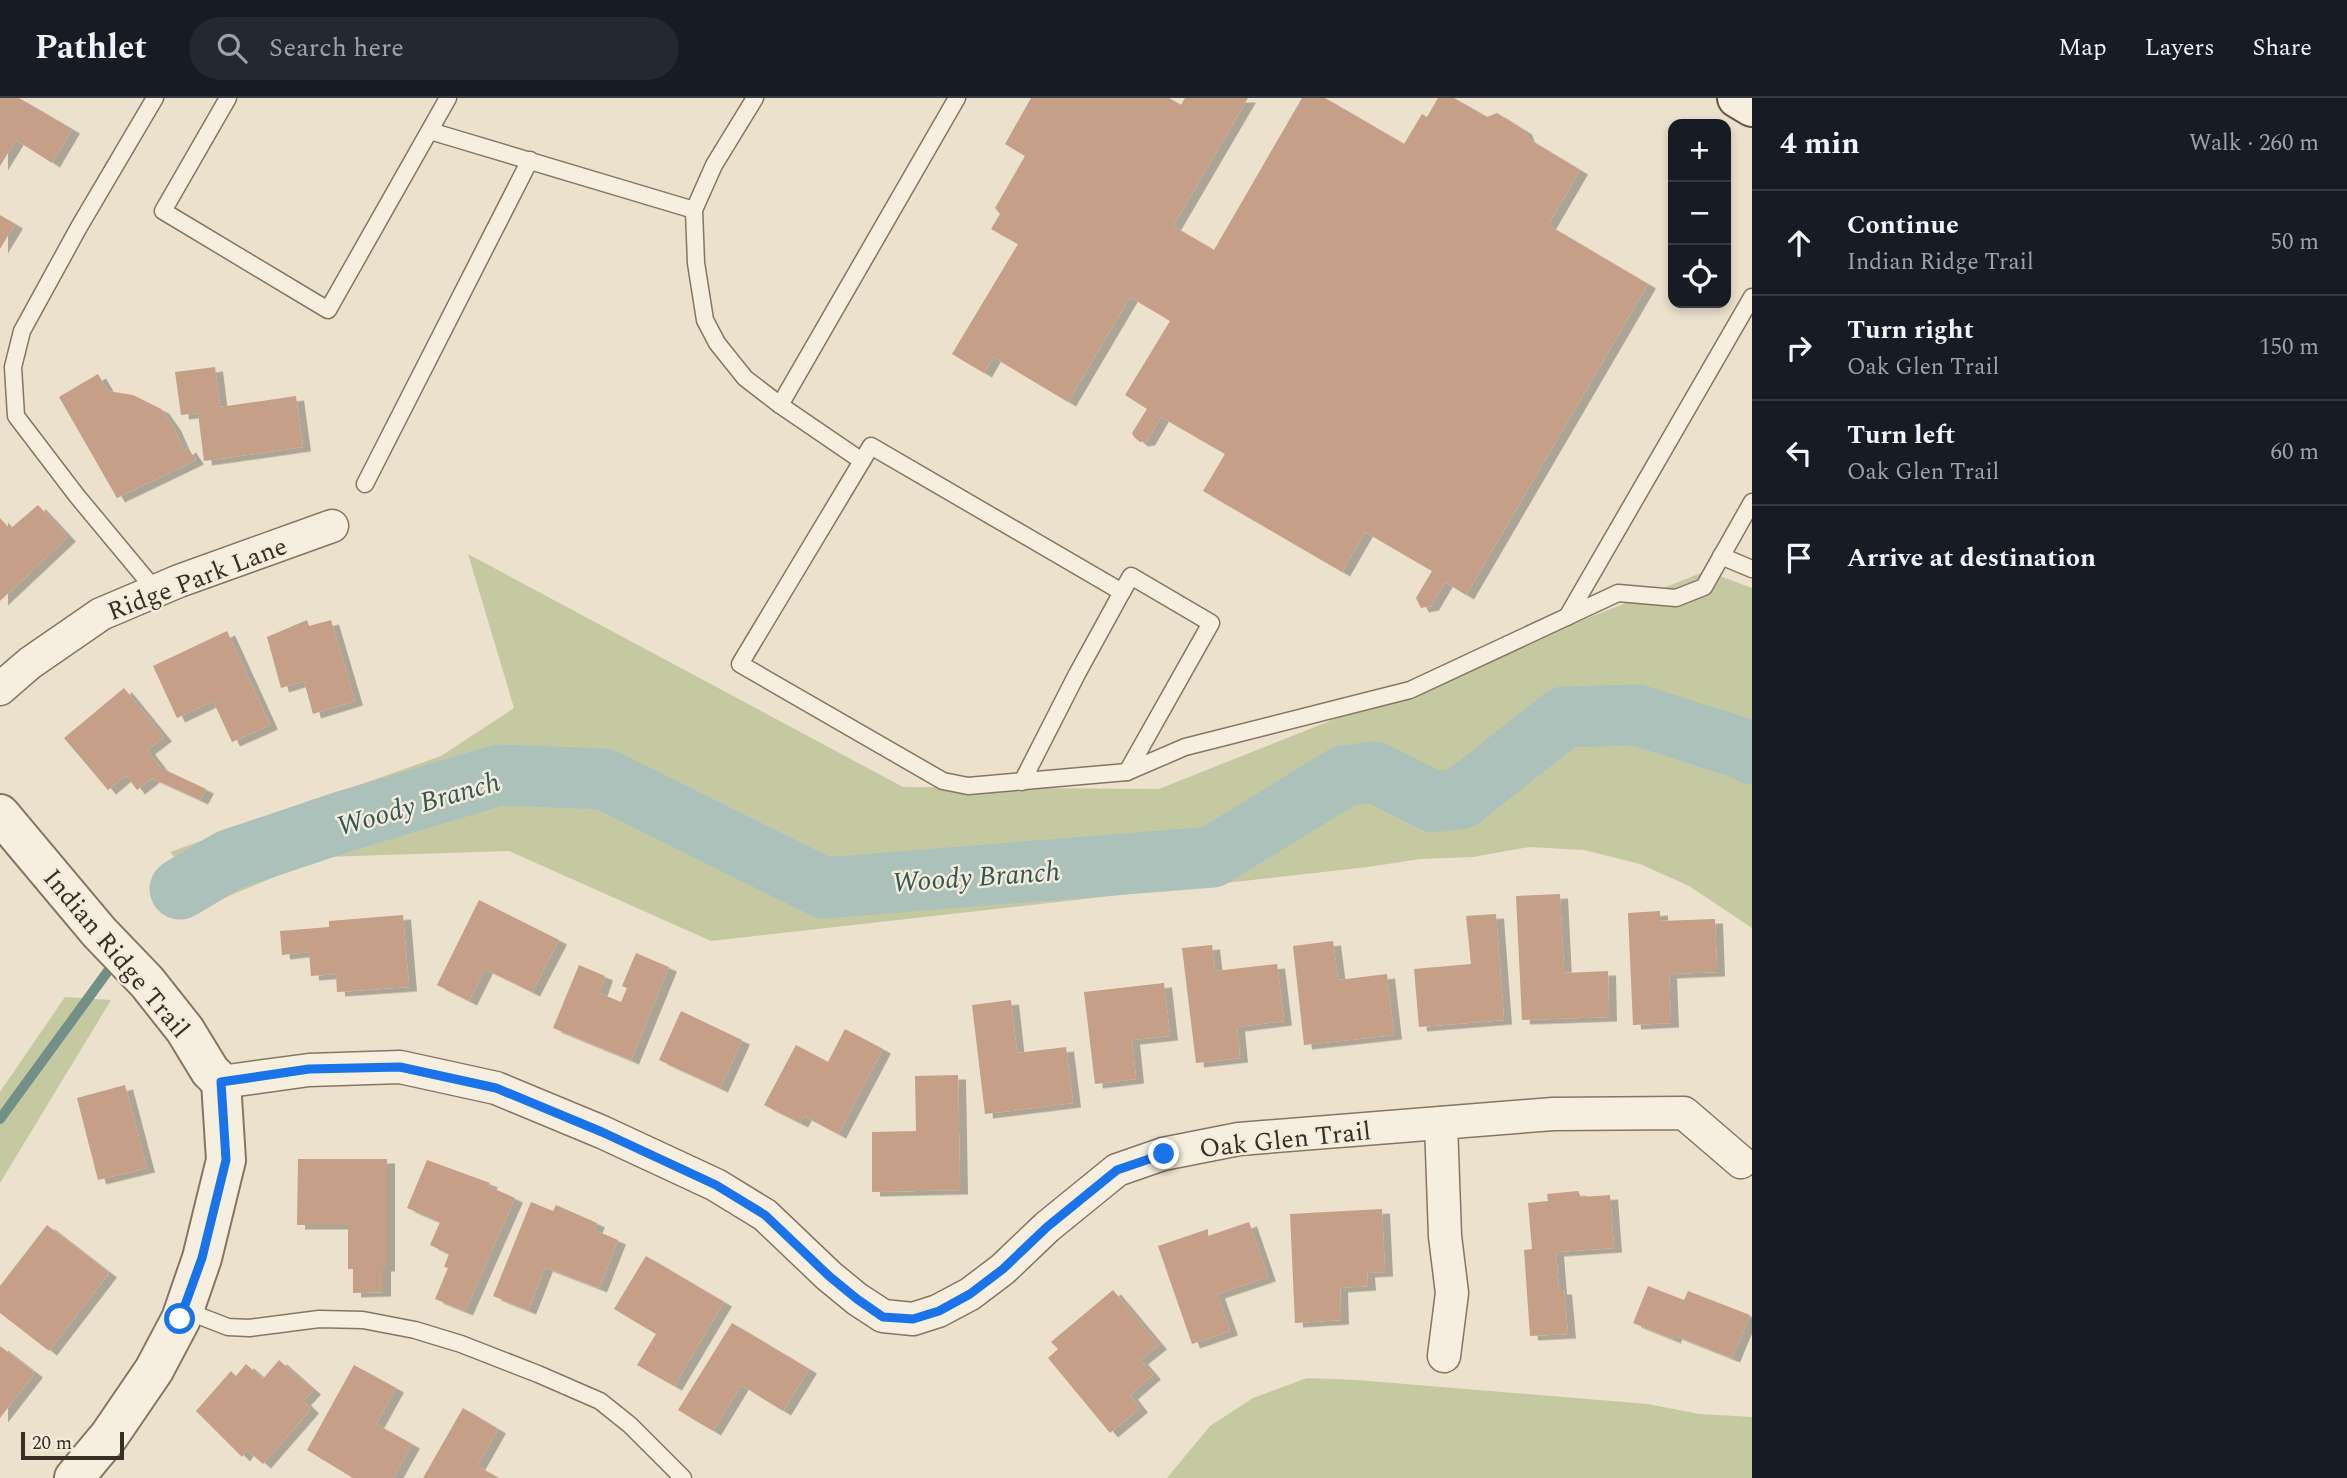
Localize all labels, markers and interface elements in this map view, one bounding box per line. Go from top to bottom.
search box [189,17,679,80]
text: Pathlet [35,23,147,73]
text: Search here [269,28,404,68]
icon: search [213,29,251,67]
text: Map [2058,30,2107,66]
text: Layers [2145,30,2215,66]
text: Share [2253,30,2312,66]
map controls [1668,119,1731,308]
button: + [1668,119,1731,182]
text: 4 min [1780,121,1860,167]
text: Walk · 260 m [2189,126,2319,161]
button: − [1668,182,1731,245]
text: Continue [1847,205,1959,245]
icon: ahead [1780,224,1818,262]
text: 50 m [2270,225,2319,260]
button: locate [1668,245,1731,308]
text: Indian Ridge Trail [1847,245,2034,280]
text: Turn right [1847,310,1974,350]
icon: right [1780,329,1818,367]
text: 150 m [2259,330,2319,365]
text: Oak Glen Trail [1847,350,1999,385]
text: Turn left [1847,415,1955,455]
icon: left [1780,434,1818,472]
text: 60 m [2270,435,2319,470]
text: Oak Glen Trail [1847,455,1999,490]
street label: Ridge Park Lane [102,526,293,632]
text: Arrive at destination [1847,538,2096,578]
icon: arrive [1780,539,1818,577]
water label: Woody Branch [332,761,505,848]
water label: Woody Branch [891,850,1062,905]
street label: Indian Ridge Trail [33,860,199,1047]
street label: Oak Glen Trail [1197,1111,1373,1169]
route end [1148,1138,1179,1169]
route start [164,1303,195,1334]
scale bar [21,1429,124,1461]
text: 20 m [32,1429,72,1458]

